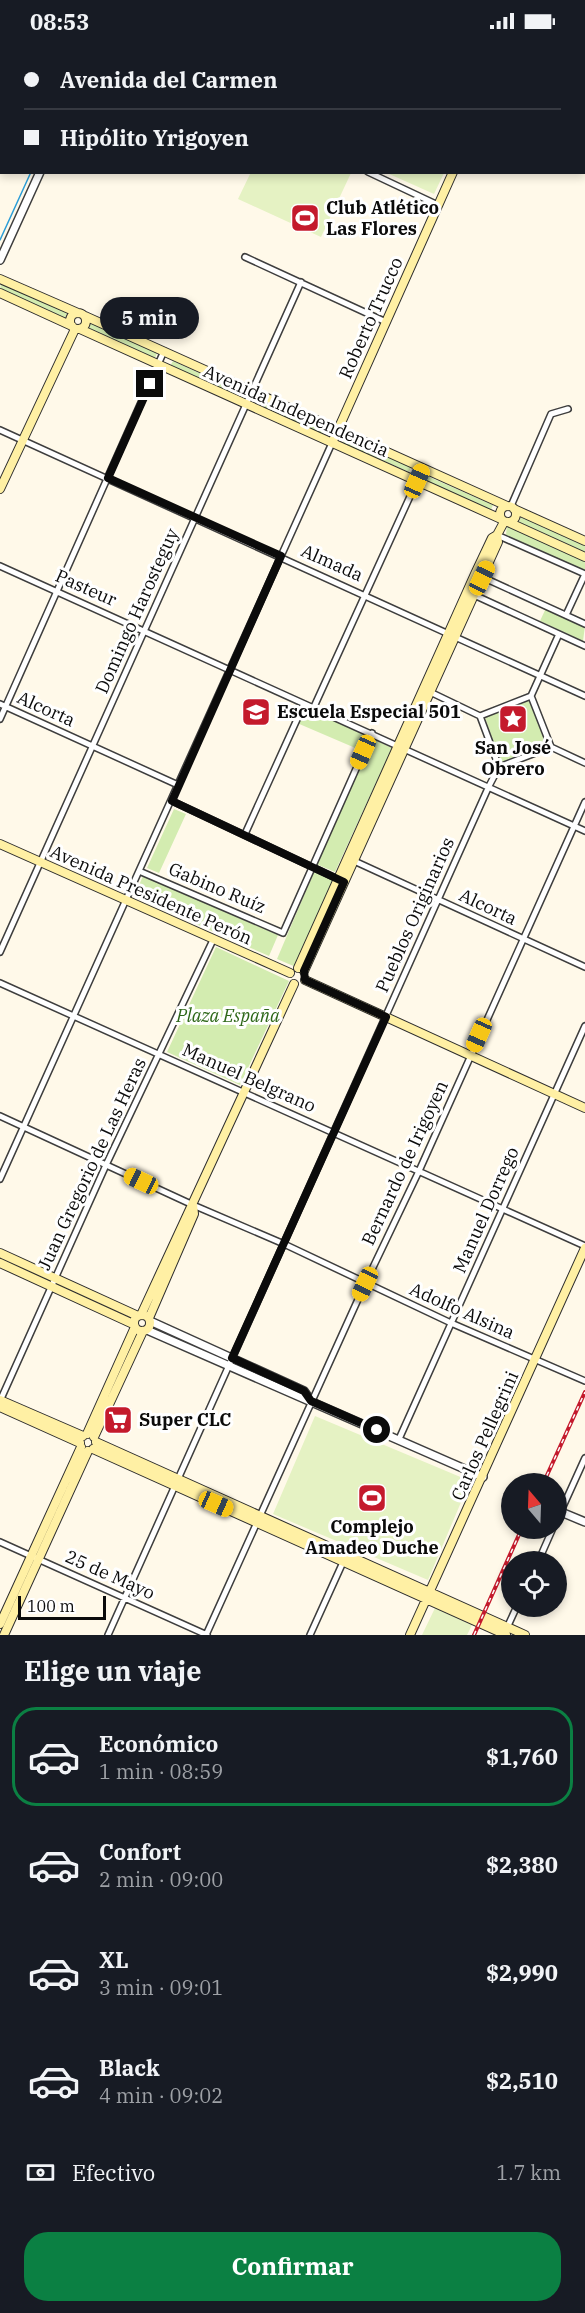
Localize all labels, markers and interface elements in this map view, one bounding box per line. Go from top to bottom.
text: 08:53 [30,7,89,36]
text: Avenida del Carmen [60,65,278,94]
text: Hipólito Yrigoyen [60,123,249,152]
place label: Club Atlético Las Flores [326,196,439,240]
sports icon: Club Atlético Las Flores [289,202,321,234]
street label: Roberto Trucco [333,253,408,382]
callout: 5 min [100,297,200,339]
text: 5 min [122,304,178,331]
street label: Avenida Independencia [200,359,393,462]
route end [136,370,163,397]
car [401,461,433,501]
street label: Domingo Harosteguy [90,524,184,697]
street label: Almada [298,539,367,586]
car [466,558,498,598]
street label: Pasteur [52,564,120,611]
street label: Alcorta [14,686,79,732]
school or university icon: Escuela Especial 501 [240,696,272,728]
place label: Escuela Especial 501 [277,700,461,723]
place icon: San José Obrero [497,703,529,735]
car [347,732,379,772]
place label: San José Obrero [475,736,551,780]
street label: Pueblos Originarios [370,834,459,996]
street label: Avenida Presidente Perón [47,840,256,950]
street label: Gabino Ruíz [165,857,269,918]
street label: Alcorta [456,883,521,930]
park label: Plaza España [175,1004,280,1027]
car [463,1015,495,1055]
street label: Manuel Belgrano [179,1038,320,1117]
street label: Juan Gregorio de Las Heras [32,1054,151,1274]
street label: Bernardo de Irigoyen [356,1077,453,1249]
street label: Manuel Dorrego [447,1143,524,1276]
car [121,1165,161,1197]
car [349,1264,381,1304]
street label: Adolfo Alsina [406,1277,518,1344]
street label: Carlos Pellegrini [446,1367,524,1504]
supermarket icon: Super CLC [102,1404,134,1436]
place label: Super CLC [139,1408,231,1431]
route start [363,1416,390,1443]
north arrow [501,1473,567,1539]
map controls [501,1473,567,1617]
sports icon: Complejo Amadeo Duche [356,1482,388,1514]
car [196,1488,236,1520]
place label: Complejo Amadeo Duche [305,1515,439,1559]
street label: 25 de Mayo [62,1545,158,1604]
button: locate [501,1551,567,1617]
scale bar [18,1593,106,1620]
text: 100 m [27,1596,75,1616]
text: Elige un viaje [24,1653,202,1688]
text: Económico [99,1729,218,1758]
icon: car [27,1730,81,1784]
text: $1,760 [486,1742,558,1771]
text: 1 min · 08:59 [99,1758,223,1785]
text: Confort [99,1837,181,1866]
icon: car [27,1838,81,1892]
text: $2,380 [486,1850,558,1879]
text: 2 min · 09:00 [99,1866,223,1893]
text: XL [99,1945,129,1974]
icon: car [27,1946,81,2000]
text: $2,990 [486,1958,558,1987]
text: 3 min · 09:01 [99,1974,223,2001]
text: Black [99,2053,160,2082]
icon: car [27,2054,81,2108]
text: $2,510 [486,2066,558,2095]
text: 4 min · 09:02 [99,2082,223,2109]
icon: cash [24,2156,57,2189]
text: Efectivo [72,2158,155,2187]
text: 1.7 km [496,2159,561,2186]
button: Confirmar [24,2232,561,2301]

